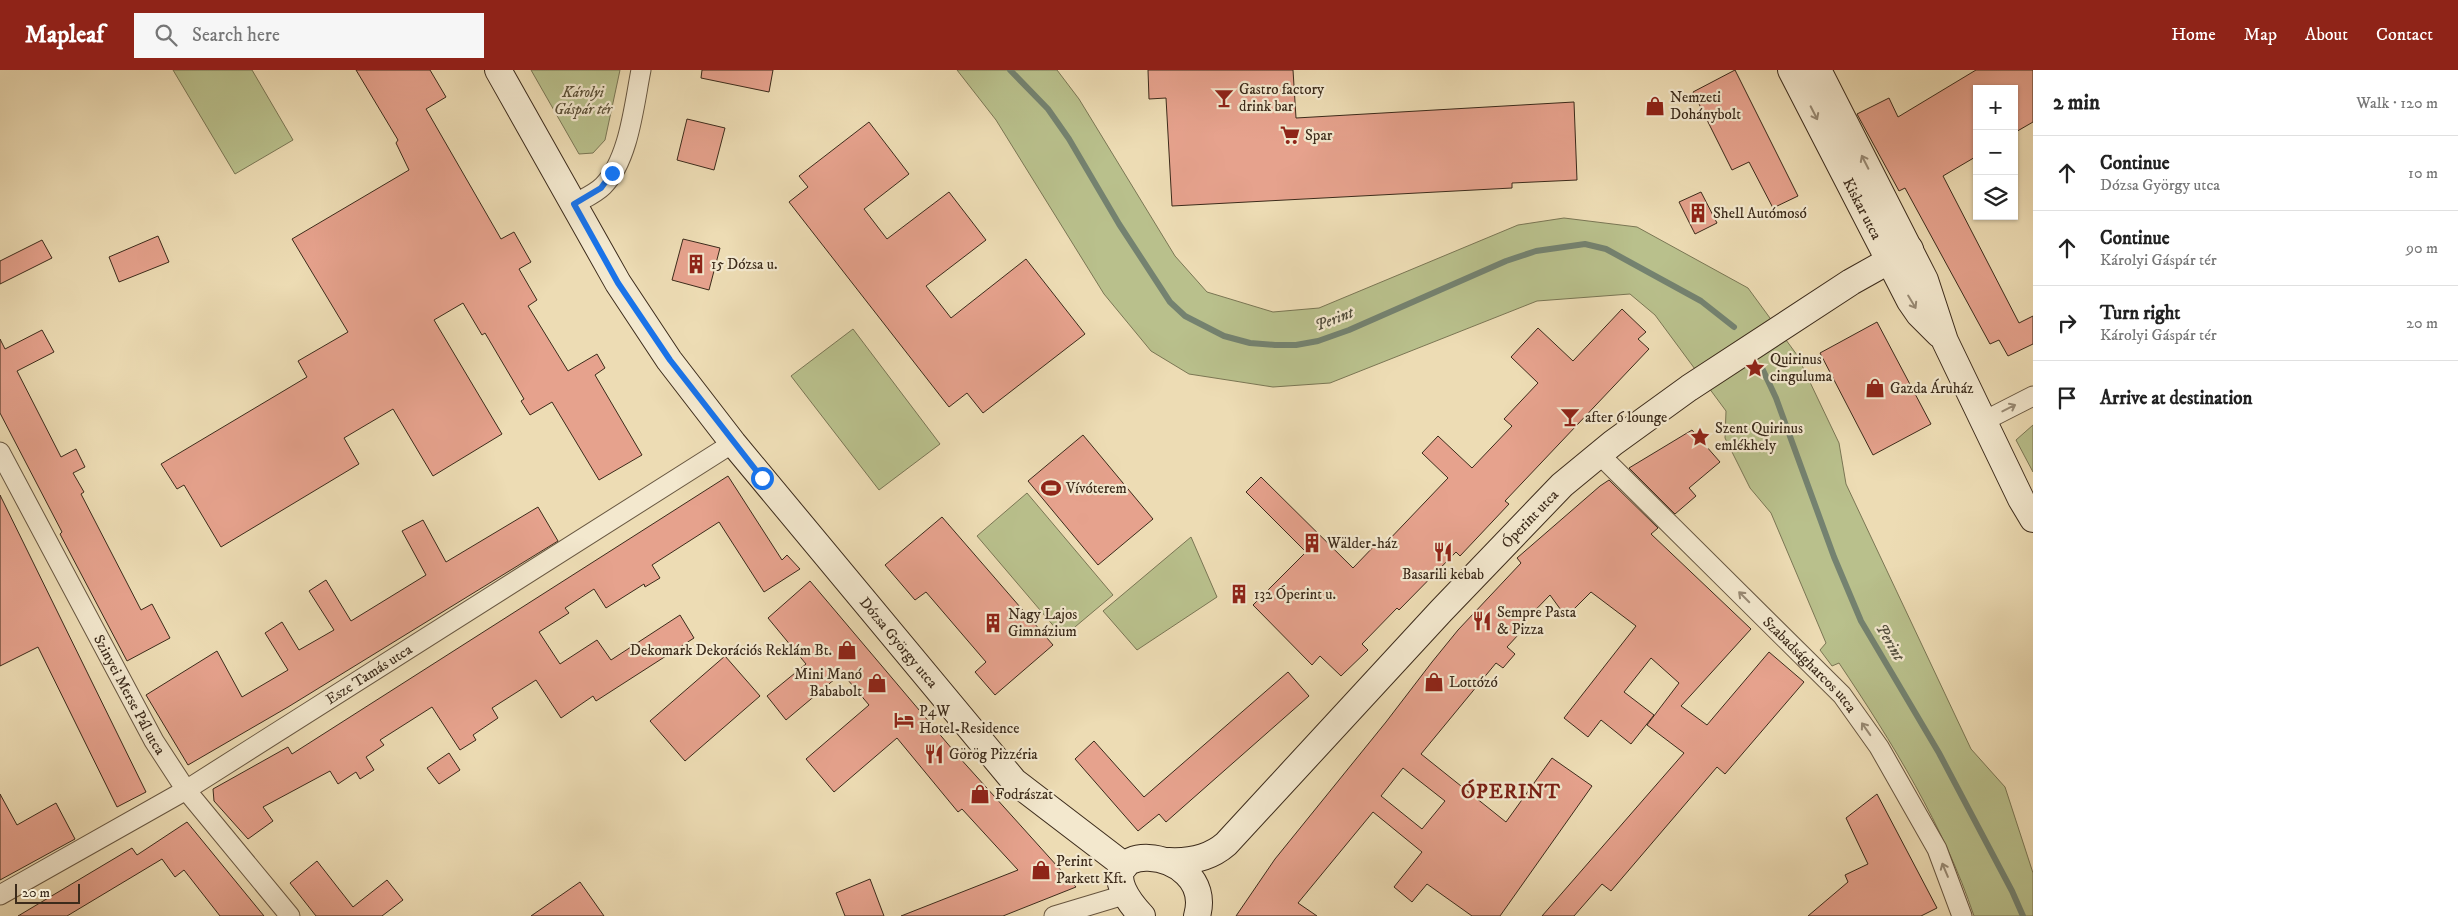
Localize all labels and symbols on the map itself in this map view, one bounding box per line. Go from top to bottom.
place label: Gastro factory drink bar [1239,80,1325,116]
park label: Károlyi Gáspár tér [554,83,614,119]
bar icon: Gastro factory drink bar [1213,87,1235,109]
place label: Nemzeti Dohánybolt [1670,88,1741,124]
shop icon: Nemzeti Dohánybolt [1644,95,1666,117]
one-way arrow [1809,105,1819,120]
supermarket icon: Spar [1279,124,1301,146]
place label: Spar [1305,126,1333,145]
one-way arrow [1860,155,1869,170]
route end [601,162,624,185]
street label: Kiskar utca [1839,175,1887,243]
building icon: Shell Autómosó [1687,202,1709,224]
place label: Shell Autómosó [1713,204,1807,223]
building icon: 15 Dózsa u. [685,253,707,275]
place label: 15 Dózsa u. [711,255,777,274]
one-way arrow [1907,295,1917,309]
water label: Perint [1312,302,1357,335]
place label: Quirinus cinguluma [1770,350,1833,386]
place icon: Quirinus cinguluma [1744,357,1766,379]
shop icon: Gazda Áruház [1864,377,1886,399]
place label: Gazda Áruház [1890,378,1974,398]
one-way arrow [2001,403,2016,413]
bar icon: after 6 lounge [1559,406,1581,428]
place label: after 6 lounge [1585,408,1667,427]
place label: Szent Quirinus emlékhely [1715,419,1803,455]
place icon: Szent Quirinus emlékhely [1689,426,1711,448]
route start [751,467,774,490]
sports icon: Vívóterem [1040,477,1062,499]
place label: Vívóterem [1065,479,1127,498]
street label: Óperint utca [1497,485,1563,552]
building icon: Wälder-ház [1301,532,1323,554]
place label: Wälder-ház [1326,534,1398,553]
restaurant icon: Basarili kebab [1432,541,1454,563]
place label: Basarili kebab [1402,565,1484,584]
building icon: 132 Óperint u. [1228,583,1250,605]
place label: 132 Óperint u. [1254,585,1336,604]
one-way arrow [1738,591,1750,603]
street label: Dózsa György utca [855,593,943,692]
place label: Sempre Pasta & Pizza [1497,603,1577,639]
place label: Nagy Lajos Gimnázium [1008,605,1077,641]
restaurant icon: Sempre Pasta & Pizza [1471,610,1493,632]
building icon: Nagy Lajos Gimnázium [982,612,1004,634]
street label: Szabadságharcos utca [1759,612,1861,717]
water label: Perint [1871,620,1909,665]
street label: Szinyei Merse Pál utca [89,631,170,759]
street label: Esze Tamás utca [322,639,416,709]
shop icon: Dekomark Dekorációs Reklám Bt. [836,639,858,661]
place label: Dekomark Dekorációs Reklám Bt. [630,641,832,660]
place label: Mini Manó Bababolt [794,665,862,701]
shop icon: Lottózó [1423,671,1445,693]
shop icon: Mini Manó Bababolt [866,672,888,694]
place label: Lottózó [1449,673,1498,692]
place label: P4W Hotel-Residence [919,702,1019,738]
hotel icon: P4W Hotel-Residence [893,709,915,731]
one-way arrow [1861,722,1871,736]
restaurant icon: Görög Pizzéria [923,743,945,765]
place label: Görög Pizzéria [949,745,1038,764]
district label: ÓPERINT [1461,779,1561,805]
shop icon: Fodrászat [969,783,991,805]
place label: Fodrászat [995,785,1053,804]
place label: Perint Parkett Kft. [1056,852,1127,888]
shop icon: Perint Parkett Kft. [1030,859,1052,881]
one-way arrow [1940,863,1950,878]
scale bar [15,881,80,904]

